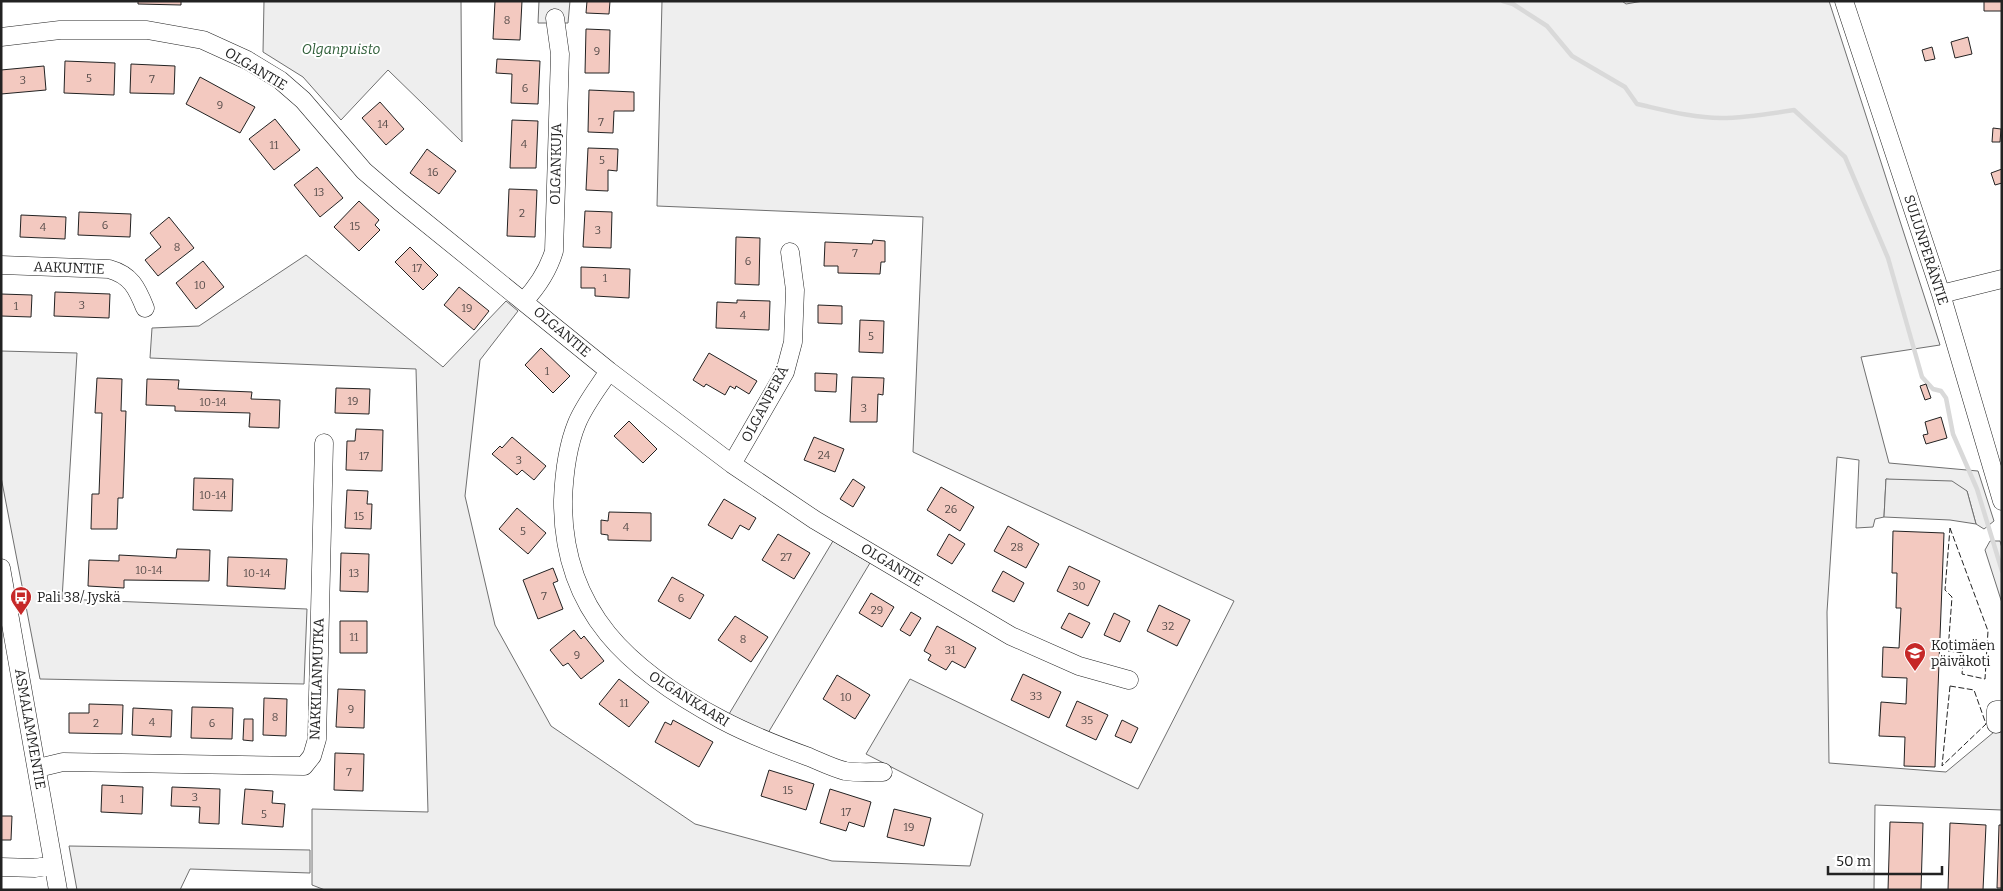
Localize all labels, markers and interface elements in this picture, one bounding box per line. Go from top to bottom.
house number: 8 [504,14,510,27]
park label: Olganpuisto [302,41,380,58]
street label: OLGANTIE [222,44,290,94]
house number: 9 [594,45,600,58]
house number: 5 [86,72,92,85]
house number: 7 [149,73,155,86]
house number: 3 [20,74,26,87]
house number: 6 [522,82,528,95]
house number: 9 [217,99,223,112]
house number: 7 [598,116,604,129]
house number: 14 [378,118,389,131]
street label: OLGANKUJA [547,123,565,205]
house number: 4 [521,138,528,151]
house number: 11 [270,139,279,152]
house number: 5 [599,154,605,167]
house number: 16 [428,166,438,179]
house number: 13 [314,186,324,199]
street label: SULUNPERÄNTIE [1900,193,1952,307]
house number: 2 [519,207,525,220]
house number: 6 [102,219,108,232]
house number: 15 [350,220,360,233]
house number: 4 [40,221,47,234]
house number: 3 [595,224,601,237]
house number: 8 [174,241,180,254]
house number: 7 [852,247,858,260]
house number: 6 [745,255,751,268]
street label: AAKUNTIE [33,258,105,278]
house number: 17 [412,262,422,275]
house number: 1 [603,272,608,285]
house number: 10 [194,279,206,292]
house number: 3 [79,299,85,312]
house number: 1 [14,300,19,313]
house number: 19 [462,302,472,315]
street label: OLGANTIE [530,303,594,361]
house number: 4 [740,309,747,322]
house number: 5 [868,330,874,343]
street label: OLGANPERÄ [738,363,792,445]
house number: 1 [545,365,550,378]
house number: 19 [348,395,358,408]
house number: 10-14 [200,396,227,409]
house number: 3 [861,402,867,415]
house number: 24 [818,449,831,462]
house number: 17 [359,450,369,463]
house number: 3 [516,454,522,467]
house number: 10-14 [200,489,227,502]
house number: 26 [945,503,957,516]
house number: 15 [354,510,364,523]
house number: 4 [623,521,630,534]
house number: 5 [520,525,526,538]
street label: OLGANTIE [858,540,926,590]
house number: 28 [1011,541,1023,554]
house number: 27 [780,551,792,564]
house number: 10-14 [136,564,163,577]
house number: 10-14 [244,567,271,580]
house number: 13 [349,567,359,580]
house number: 30 [1072,580,1086,593]
bus stop icon: Pali 38/ Jyskä [9,585,33,616]
place label: Pali 38/ Jyskä [37,589,121,606]
house number: 7 [541,590,547,603]
house number: 6 [678,592,684,605]
house number: 29 [871,604,883,617]
street label: NAKKILANMUTKA [306,617,328,740]
house number: 32 [1162,620,1174,633]
house number: 11 [350,631,359,644]
house number: 8 [740,633,746,646]
place label: Kotimäen päiväkoti [1931,637,1995,670]
school or university icon: Kotimäen päiväkoti [1903,641,1927,672]
house number: 31 [945,644,956,657]
house number: 9 [574,649,580,662]
street label: ASMALAMMENTIE [11,667,49,791]
street label: OLGANKAARI [646,667,732,731]
house number: 33 [1030,690,1042,703]
house number: 10 [840,691,852,704]
house number: 11 [620,697,629,710]
house number: 9 [348,703,354,716]
house number: 8 [272,711,278,724]
house number: 35 [1081,714,1093,727]
house number: 4 [149,716,156,729]
house number: 2 [93,717,99,730]
house number: 6 [209,717,215,730]
house number: 7 [346,766,352,779]
house number: 15 [783,784,793,797]
house number: 3 [192,791,198,804]
house number: 1 [120,793,125,806]
house number: 17 [841,806,851,819]
house number: 5 [261,808,267,821]
house number: 19 [904,821,914,834]
scale bar [1828,844,1942,876]
text: 50 m [1836,852,1872,870]

